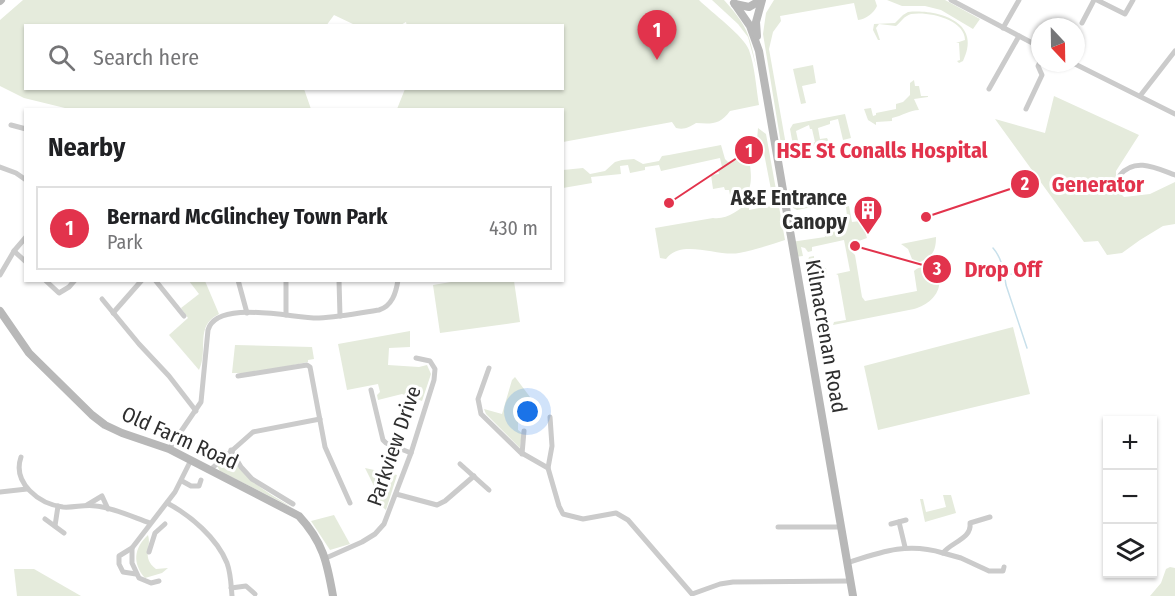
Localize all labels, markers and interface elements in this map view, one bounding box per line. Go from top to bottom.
pin: 1 [638,10,676,60]
north arrow [1031,18,1085,72]
search box [24,24,564,90]
icon: search [45,41,78,74]
text: Search here [93,44,199,71]
callout: HSE St Conalls Hospital [734,130,1000,170]
text: Nearby [48,132,125,163]
text: HSE St Conalls Hospital [776,137,989,164]
text: 1 [745,140,753,162]
callout: Generator [1010,164,1156,204]
text: Generator [1052,171,1145,198]
text: 2 [1020,173,1029,195]
place label: A&E Entrance Canopy [730,185,848,235]
building icon: A&E Entrance Canopy [852,194,884,236]
text: Bernard McGlinchey Town Park [107,203,387,230]
text: 1 [65,216,74,240]
text: 430 m [489,216,538,240]
text: Park [107,230,143,254]
callout: Drop Off [922,249,1053,289]
text: Drop Off [964,256,1043,283]
street label: Kilmacrenan Road [800,257,852,415]
text: 3 [932,258,942,280]
street label: Parkview Drive [361,382,427,510]
your location [513,397,542,426]
street label: Old Farm Road [118,401,242,475]
map controls [1103,416,1157,578]
button: + [1103,416,1157,470]
button: − [1103,470,1157,524]
button: layers [1103,524,1157,578]

